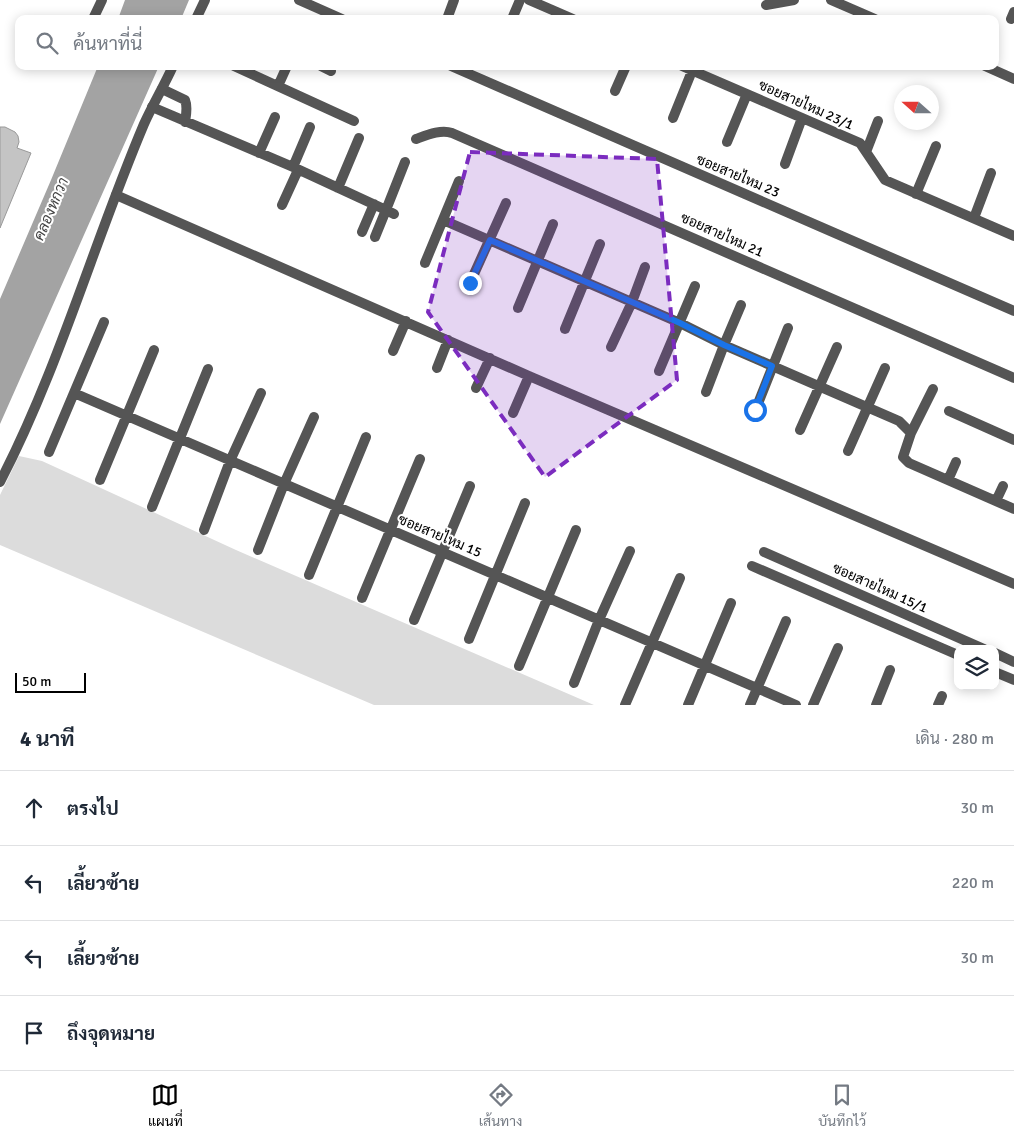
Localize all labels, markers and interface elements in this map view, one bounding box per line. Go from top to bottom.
search box [15,15,999,70]
icon: search [33,29,61,57]
text: ค้นหาที่นี่ [73,32,142,56]
street label: ซอยสายไหม 23/1 [756,76,856,134]
north arrow [894,85,939,130]
street label: ซอยสายไหม 23 [694,151,782,201]
water label: คลองหกวา [30,175,72,243]
street label: ซอยสายไหม 21 [678,209,766,261]
route end [459,272,482,295]
route start [744,399,767,422]
street label: ซอยสายไหม 15 [396,511,484,561]
street label: ซอยสายไหม 15/1 [830,559,930,617]
map controls [954,645,999,690]
button: layers [954,645,999,690]
scale bar [15,670,86,693]
text: 50 m [22,673,51,690]
text: 4 นาที [20,726,75,752]
text: เดิน · 280 m [915,729,994,749]
icon: ahead [20,794,48,822]
text: ตรงไป [67,797,119,821]
text: 30 m [960,798,994,818]
icon: left [20,869,48,897]
text: เลี้ยวซ้าย [67,872,139,896]
text: 220 m [952,873,994,893]
icon: left [20,944,48,972]
text: เลี้ยวซ้าย [67,947,139,971]
text: 30 m [960,948,994,968]
icon: arrive [20,1019,48,1047]
text: ถึงจุดหมาย [67,1022,155,1046]
tab: แผนที่ [148,1081,183,1130]
tab: เส้นทาง [479,1081,522,1130]
tab: บันทึกไว้ [818,1081,866,1130]

